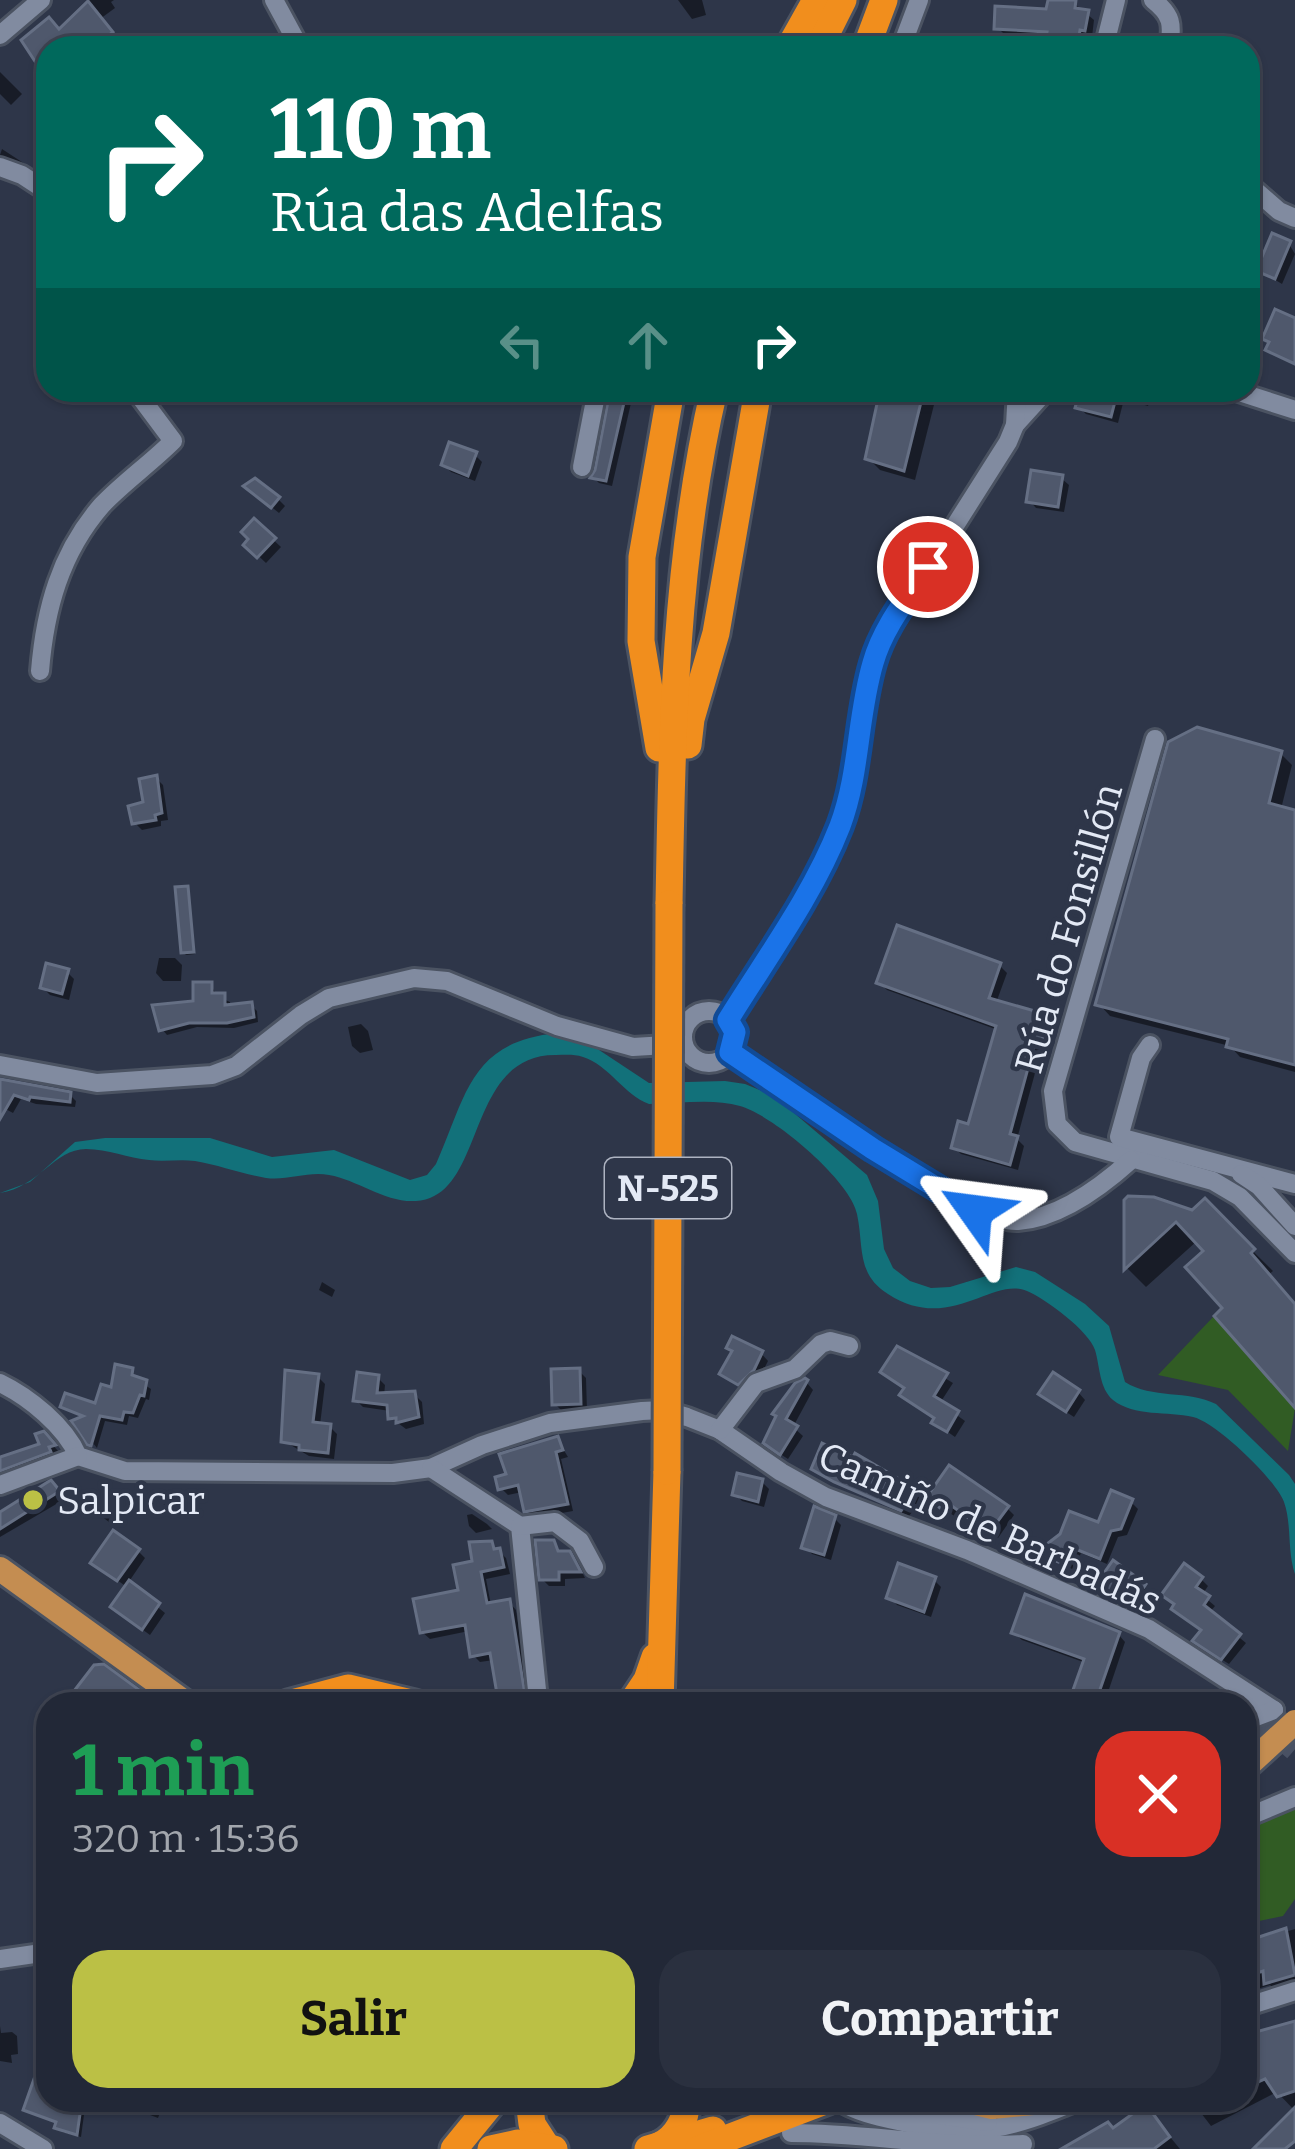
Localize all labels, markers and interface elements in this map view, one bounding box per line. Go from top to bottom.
text: 110 m [270,79,491,180]
icon: right [72,84,228,240]
text: Rúa das Adelfas [270,181,664,245]
icon: left [489,312,555,378]
icon: ahead [615,312,681,378]
icon: right [741,312,807,378]
pin [877,516,979,618]
icon: arrive [895,534,961,600]
street label: Rúa do Fonsillón [1006,778,1132,1078]
position arrow [912,1148,1038,1274]
road number: N-525 [605,1158,731,1218]
street label: Camiño de Barbadás [811,1433,1168,1625]
place label: Salpicar [57,1478,205,1524]
marker: Salpicar [20,1487,46,1513]
text: 1 min [72,1728,254,1814]
button: close [1095,1731,1221,1857]
text: 320 m · 15:36 [72,1816,299,1862]
button: Salir [72,1950,635,2088]
button: Compartir [659,1950,1221,2088]

